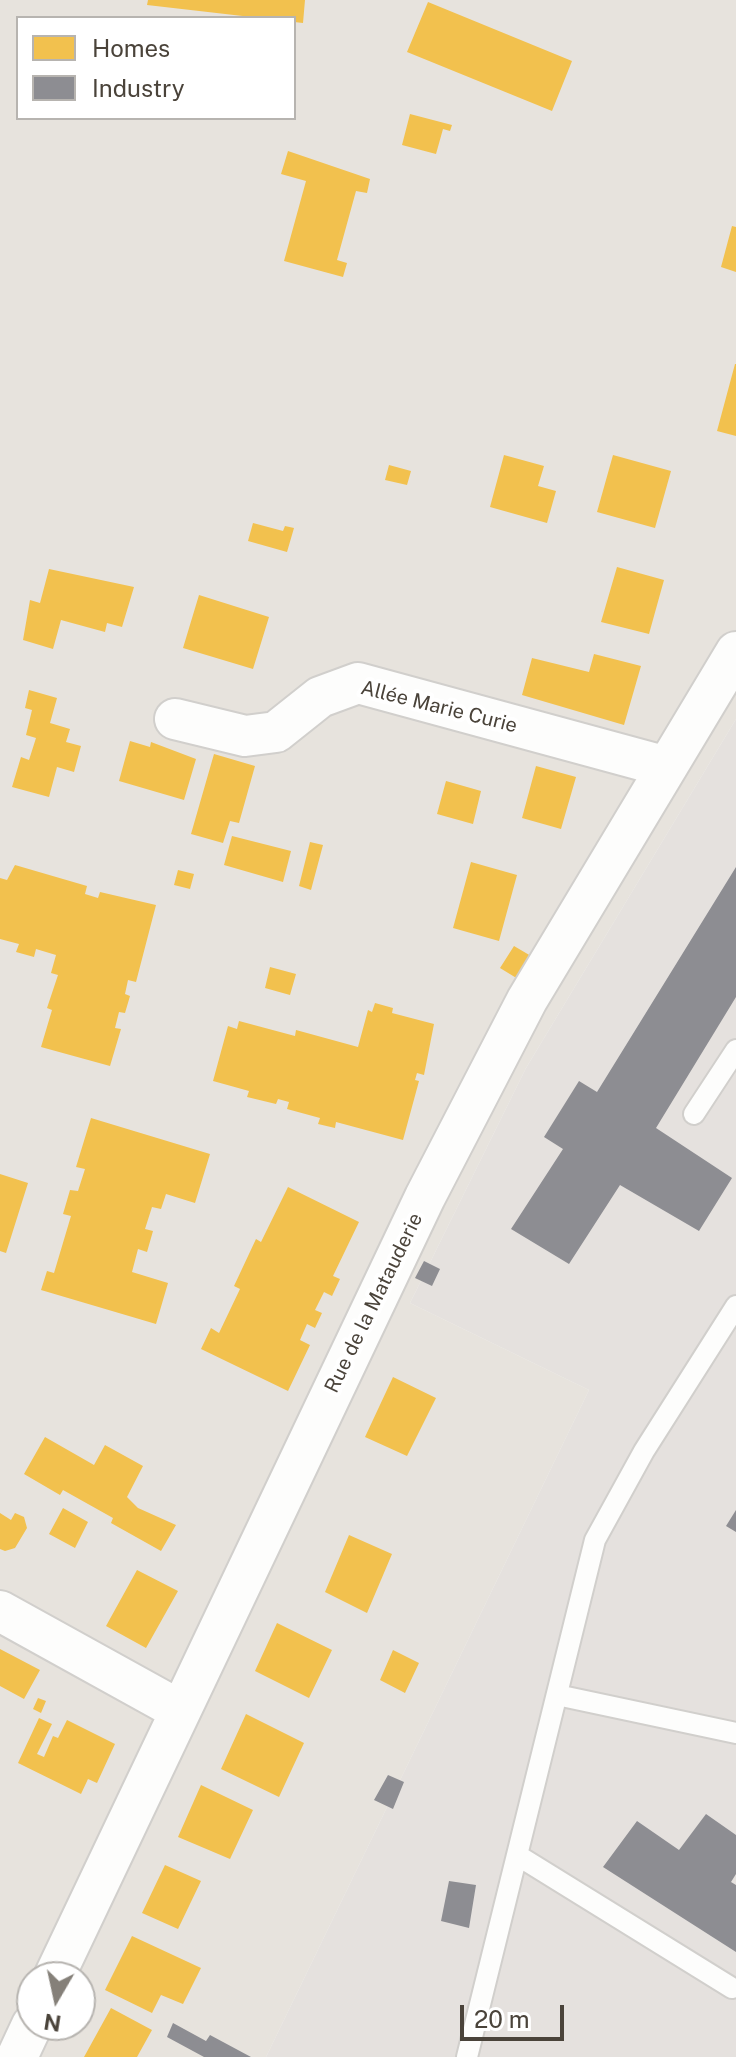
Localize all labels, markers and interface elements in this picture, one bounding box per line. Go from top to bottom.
legend [16,16,296,120]
text: Homes [92,34,170,62]
text: Industry [92,74,185,102]
street label: Allée Marie Curie [358,676,520,738]
street label: Rue de la Matauderie [320,1209,428,1397]
north arrow [16,1961,96,2041]
scale bar [464,1989,568,2039]
text: 20 m [474,2005,530,2033]
text: N [42,2009,63,2037]

